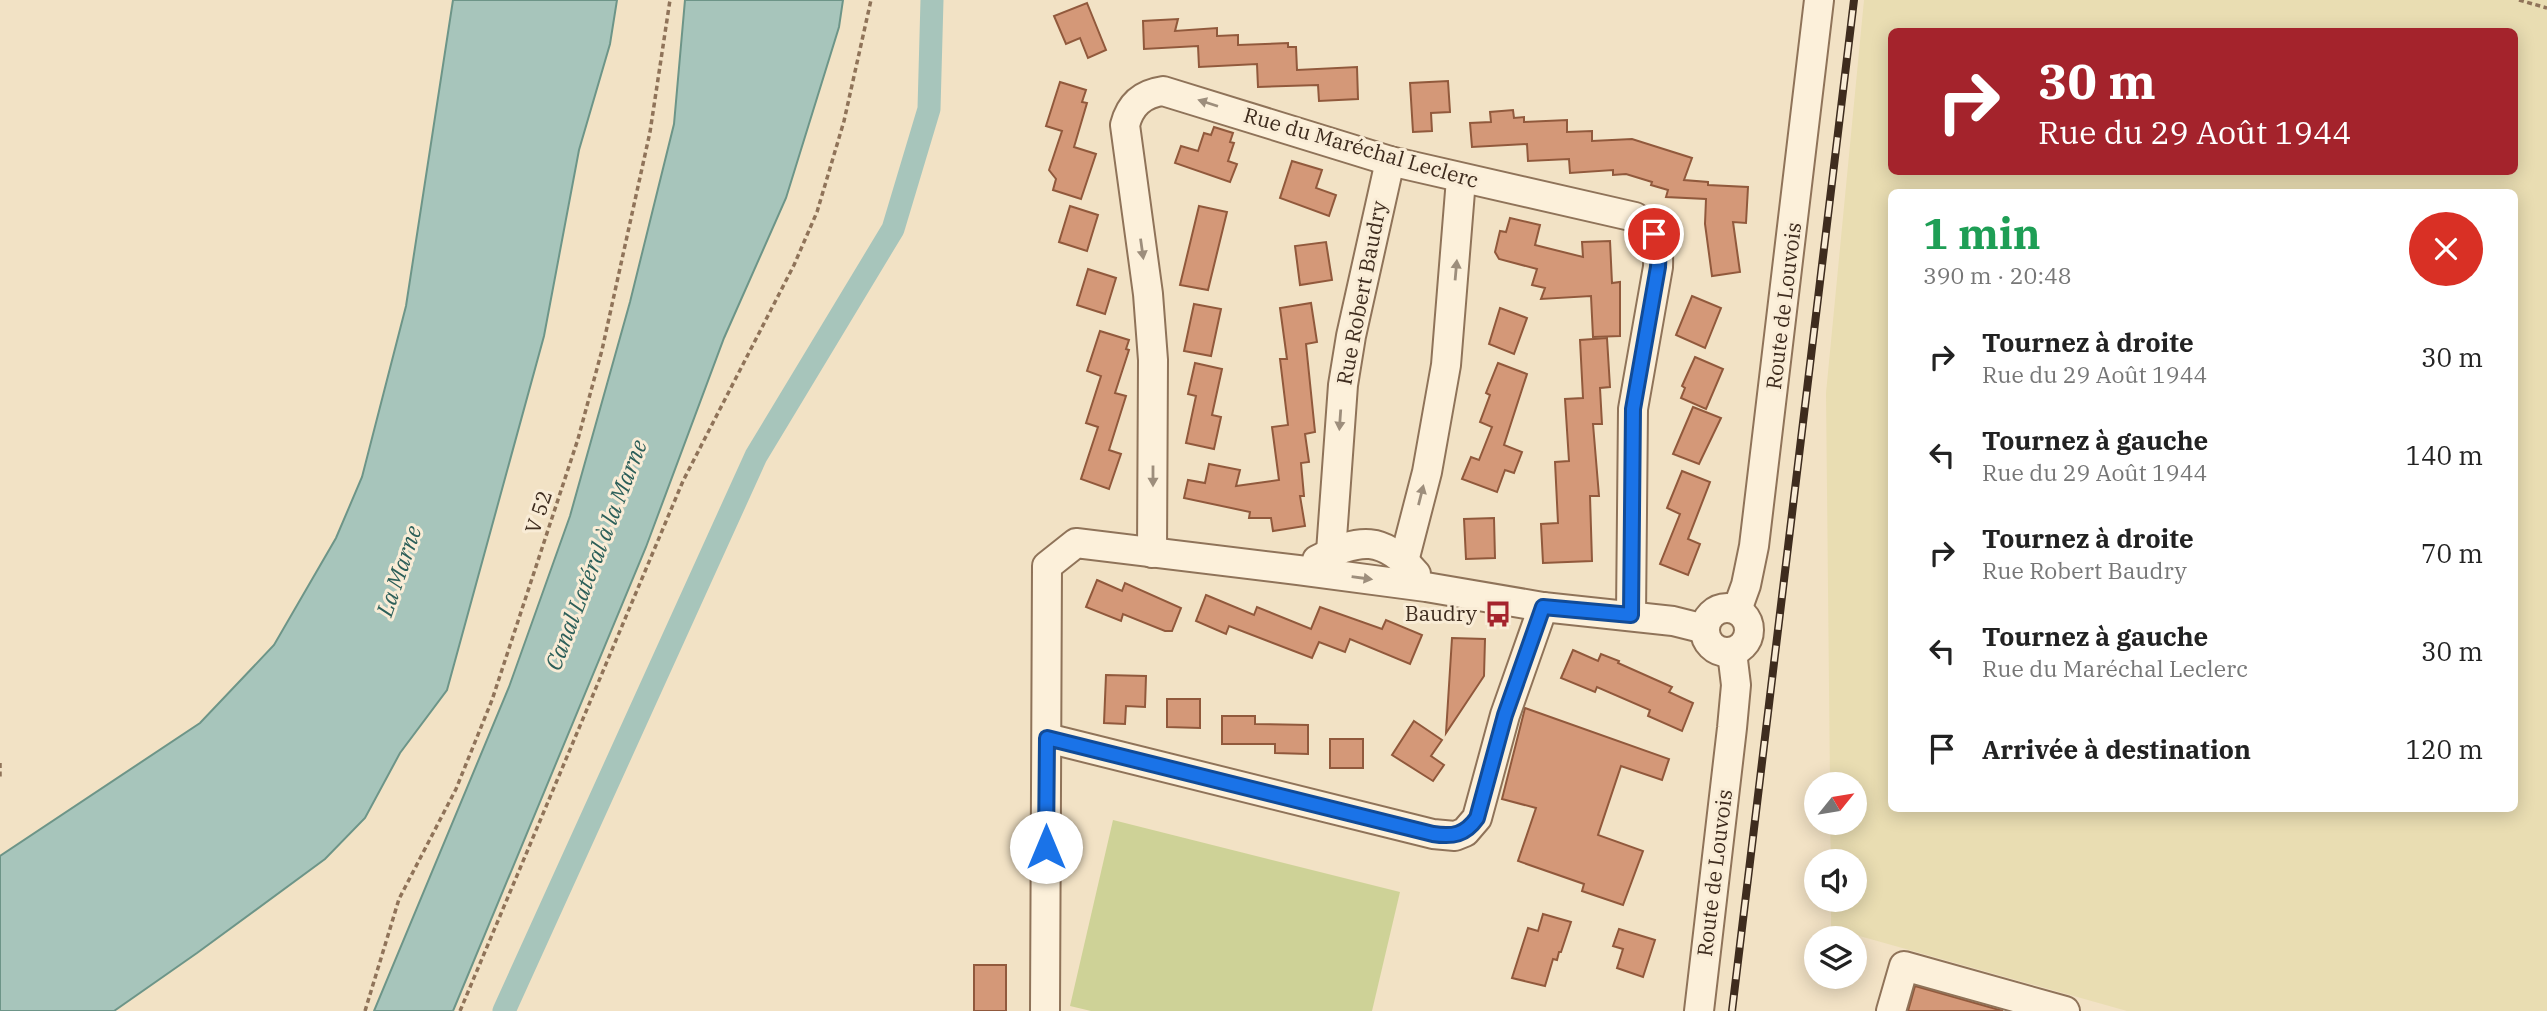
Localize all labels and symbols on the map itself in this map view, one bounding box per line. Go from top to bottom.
one-way arrow [1197,97,1218,108]
street label: Rue du Maréchal Leclerc [1241,100,1482,194]
street label: Rue Robert Baudry [1329,198,1393,387]
pin [1624,204,1684,264]
street label: Route de Louvois [1759,221,1807,391]
one-way arrow [1137,238,1148,260]
one-way arrow [1451,259,1462,281]
one-way arrow [1334,409,1345,431]
water label: Canal Latéral à la Marne [537,435,653,674]
one-way arrow [1147,465,1159,487]
one-way arrow [1416,484,1427,506]
street label: V 52 [518,486,558,537]
water label: La Marne [368,521,428,621]
one-way arrow [1352,573,1374,584]
place label: Baudry [1405,599,1478,627]
bus stop icon: Baudry [1483,599,1513,629]
north arrow [1804,772,1867,835]
street label: Route de Louvois [1690,788,1738,958]
position arrow [1009,810,1083,884]

